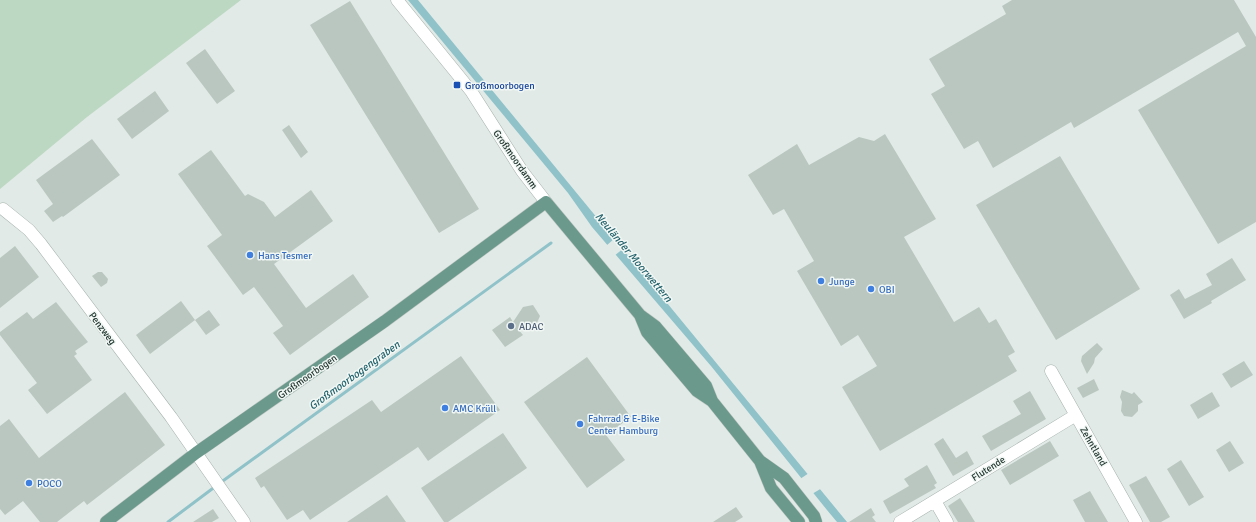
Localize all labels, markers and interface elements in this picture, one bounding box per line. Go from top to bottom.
marker: Großmoorbogen [452,80,462,90]
place label: Großmoorbogen [465,80,535,92]
street label: Großmoordamm [490,128,540,192]
water label: Neuländer Moorwettern [592,210,675,305]
marker: Hans Tesmer [245,250,255,260]
place label: Hans Tesmer [258,250,312,262]
marker: Junge [816,276,826,286]
place label: Junge [829,276,855,288]
marker: OBI [866,284,876,294]
place label: OBI [879,284,895,296]
street label: Penzweg [86,310,118,347]
marker: ADAC [506,321,516,331]
place label: ADAC [519,321,543,333]
water label: Großmoorbogengraben [306,338,402,412]
street label: Großmoorbogen [275,351,339,401]
marker: AMC Krüll [440,403,450,413]
place label: AMC Krüll [453,403,496,415]
place label: Fahrrad & E-Bike Center Hamburg [588,413,659,437]
marker: Fahrrad & E-Bike Center Hamburg [575,419,585,429]
street label: Zehntland [1077,425,1109,468]
street label: Flutende [969,454,1008,484]
marker: POCO [24,478,34,488]
place label: POCO [37,478,62,490]

